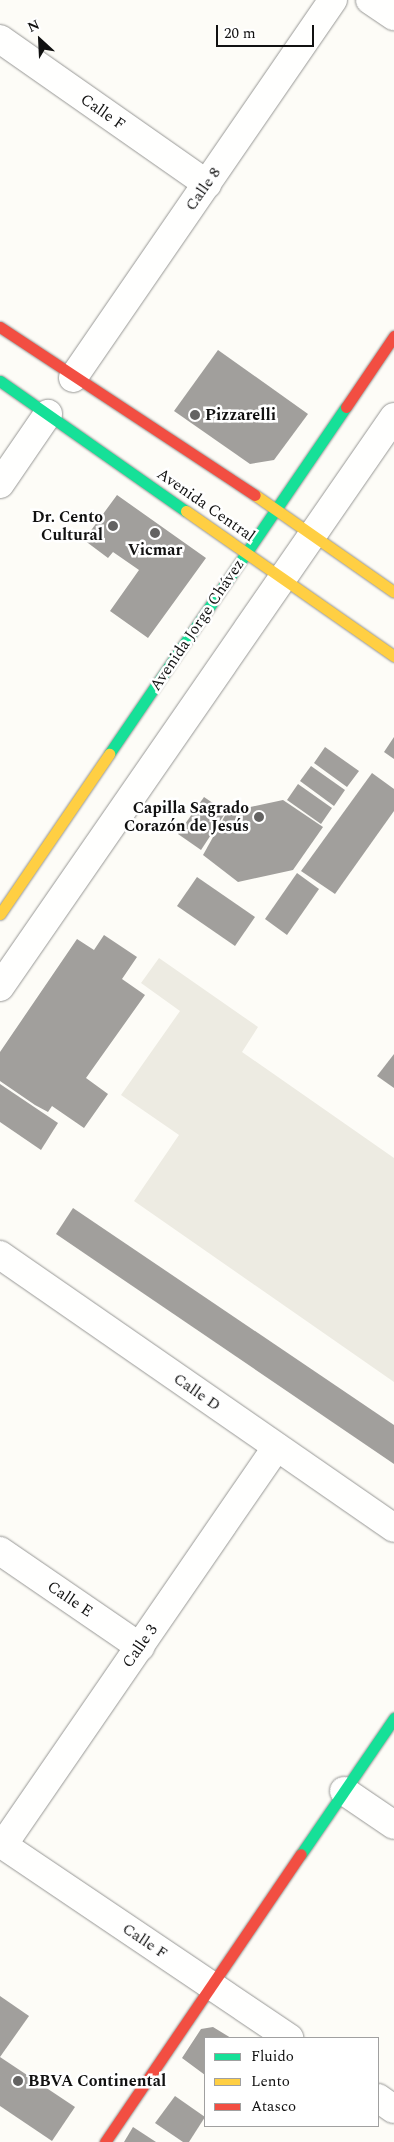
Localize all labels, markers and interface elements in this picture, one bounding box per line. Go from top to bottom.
text: N [24,14,43,38]
north arrow [15,15,65,65]
scale bar [219,15,316,47]
text: 20 m [224,22,256,45]
street label: Calle F [77,90,129,134]
street label: Calle 8 [181,164,225,214]
place label: Pizzarelli [205,405,276,425]
marker: Pizzarelli [189,409,201,421]
street label: Avenida Central [153,464,259,546]
place label: Dr. Cento Cultural [32,507,103,545]
marker: Dr. Cento Cultural [107,520,119,532]
marker: Vicmar [149,527,161,539]
place label: Vicmar [128,540,182,560]
street label: Avenida Jorge Chávez [146,555,248,695]
place label: Capilla Sagrado Corazón de Jesús [124,798,249,836]
marker: Capilla Sagrado Corazón de Jesús [253,811,265,823]
street label: Calle D [170,1369,224,1415]
street label: Calle E [44,1577,96,1621]
street label: Calle 3 [118,1621,162,1671]
street label: Calle F [119,1919,171,1963]
legend [204,2037,379,2127]
text: Fluido [251,2045,294,2068]
text: Lento [251,2070,290,2093]
place label: BBVA Continental [28,2071,166,2091]
marker: BBVA Continental [12,2075,24,2087]
text: Atasco [251,2095,296,2118]

